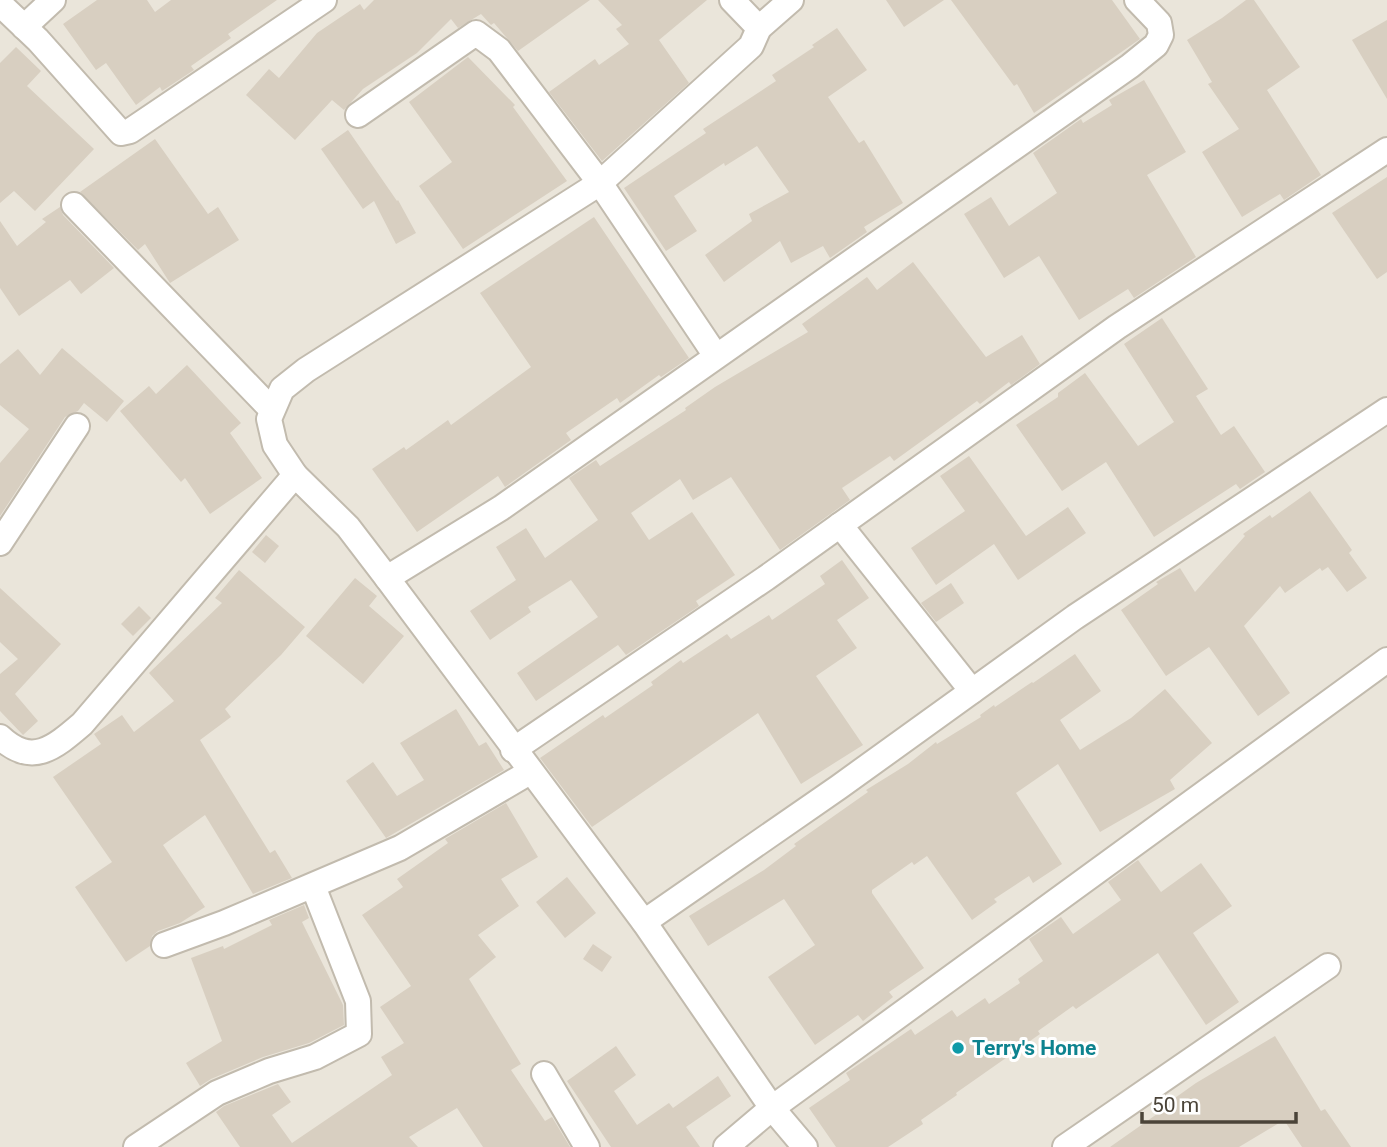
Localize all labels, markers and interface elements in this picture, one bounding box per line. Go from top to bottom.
place label: Terry's Home [972,1036,1096,1060]
marker: Terry's Home [950,1040,966,1056]
scale bar [1142,1080,1296,1124]
text: 50 m [1152,1093,1199,1117]

